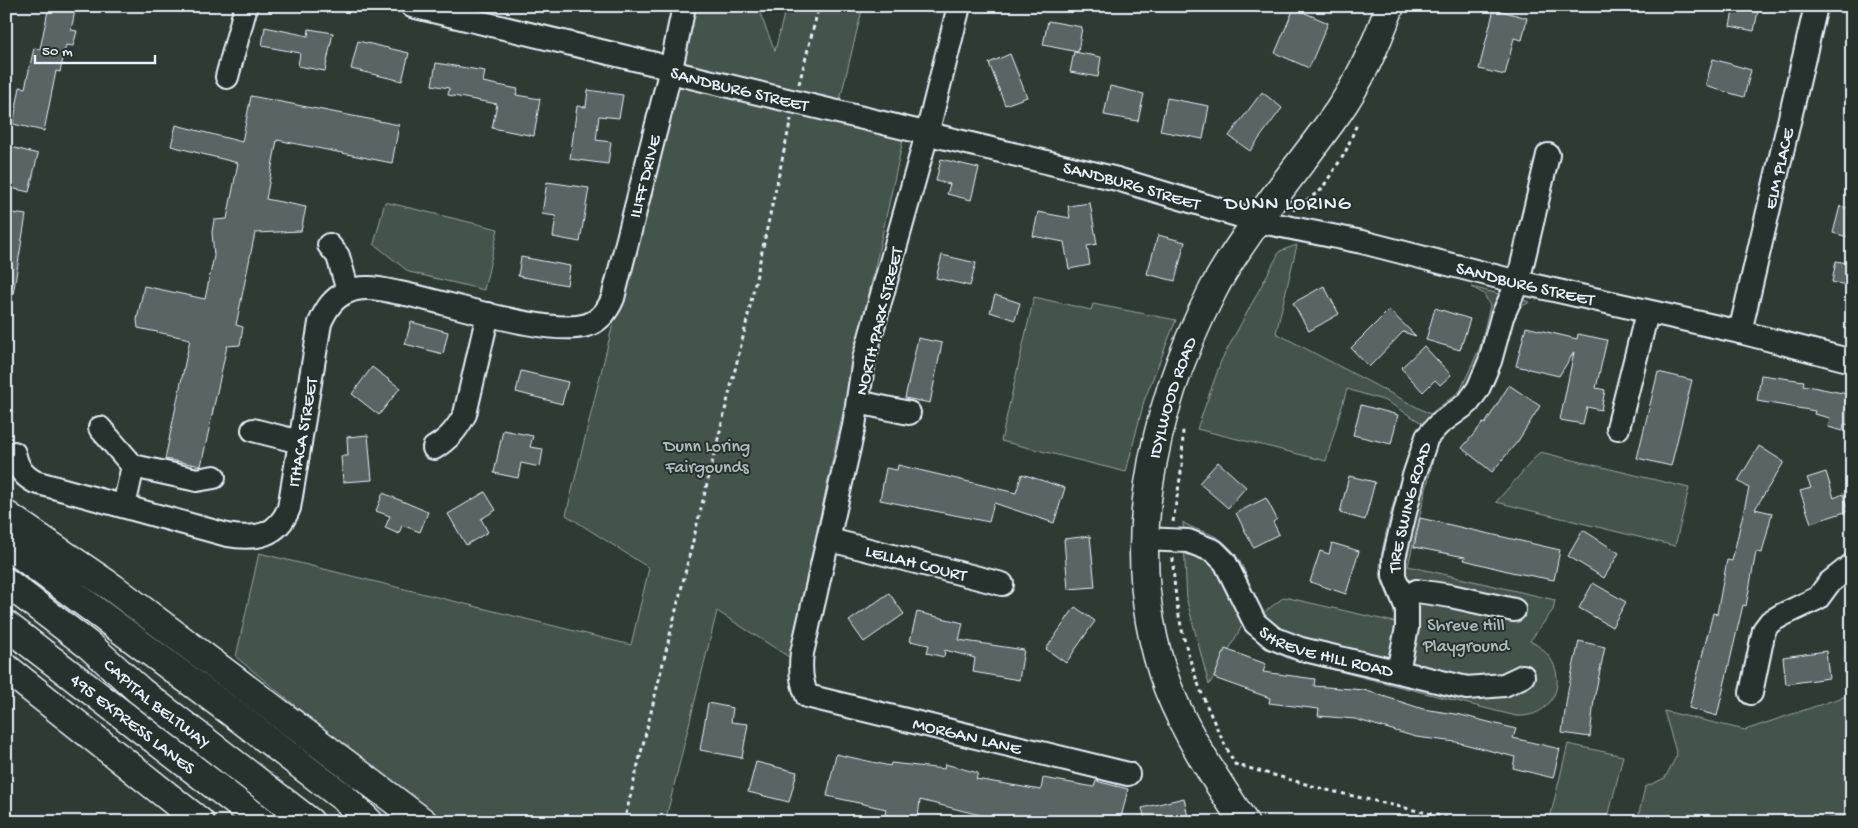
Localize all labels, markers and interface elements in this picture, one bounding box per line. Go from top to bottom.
scale bar [35,32,155,64]
text: 50 m [42,43,73,61]
street label: SANDBURG STREET [667,63,811,118]
street label: ELM PLACE [1761,126,1800,212]
street label: ILIFF DRIVE [626,133,667,221]
street label: SANDBURG STREET [1061,158,1203,217]
district label: DUNN LORING [1223,194,1352,217]
street label: NORTH PARK STREET [852,244,909,398]
street label: SANDBURG STREET [1454,259,1597,312]
street label: IDYLWOOD ROAD [1146,334,1203,461]
street label: ITHACA STREET [285,375,324,489]
park label: Dunn Loring Fairgounds [663,437,750,479]
street label: TIRE SWING ROAD [1385,440,1438,574]
street label: LELLAH COURT [863,541,969,588]
park label: Shreve Hill Playground [1422,616,1511,658]
street label: SHREVE HILL ROAD [1253,622,1395,683]
street label: CAPITAL BELTWAY [98,655,214,754]
street label: 495 EXPRESS LANES [65,670,199,780]
street label: MORGAN LANE [910,714,1024,761]

